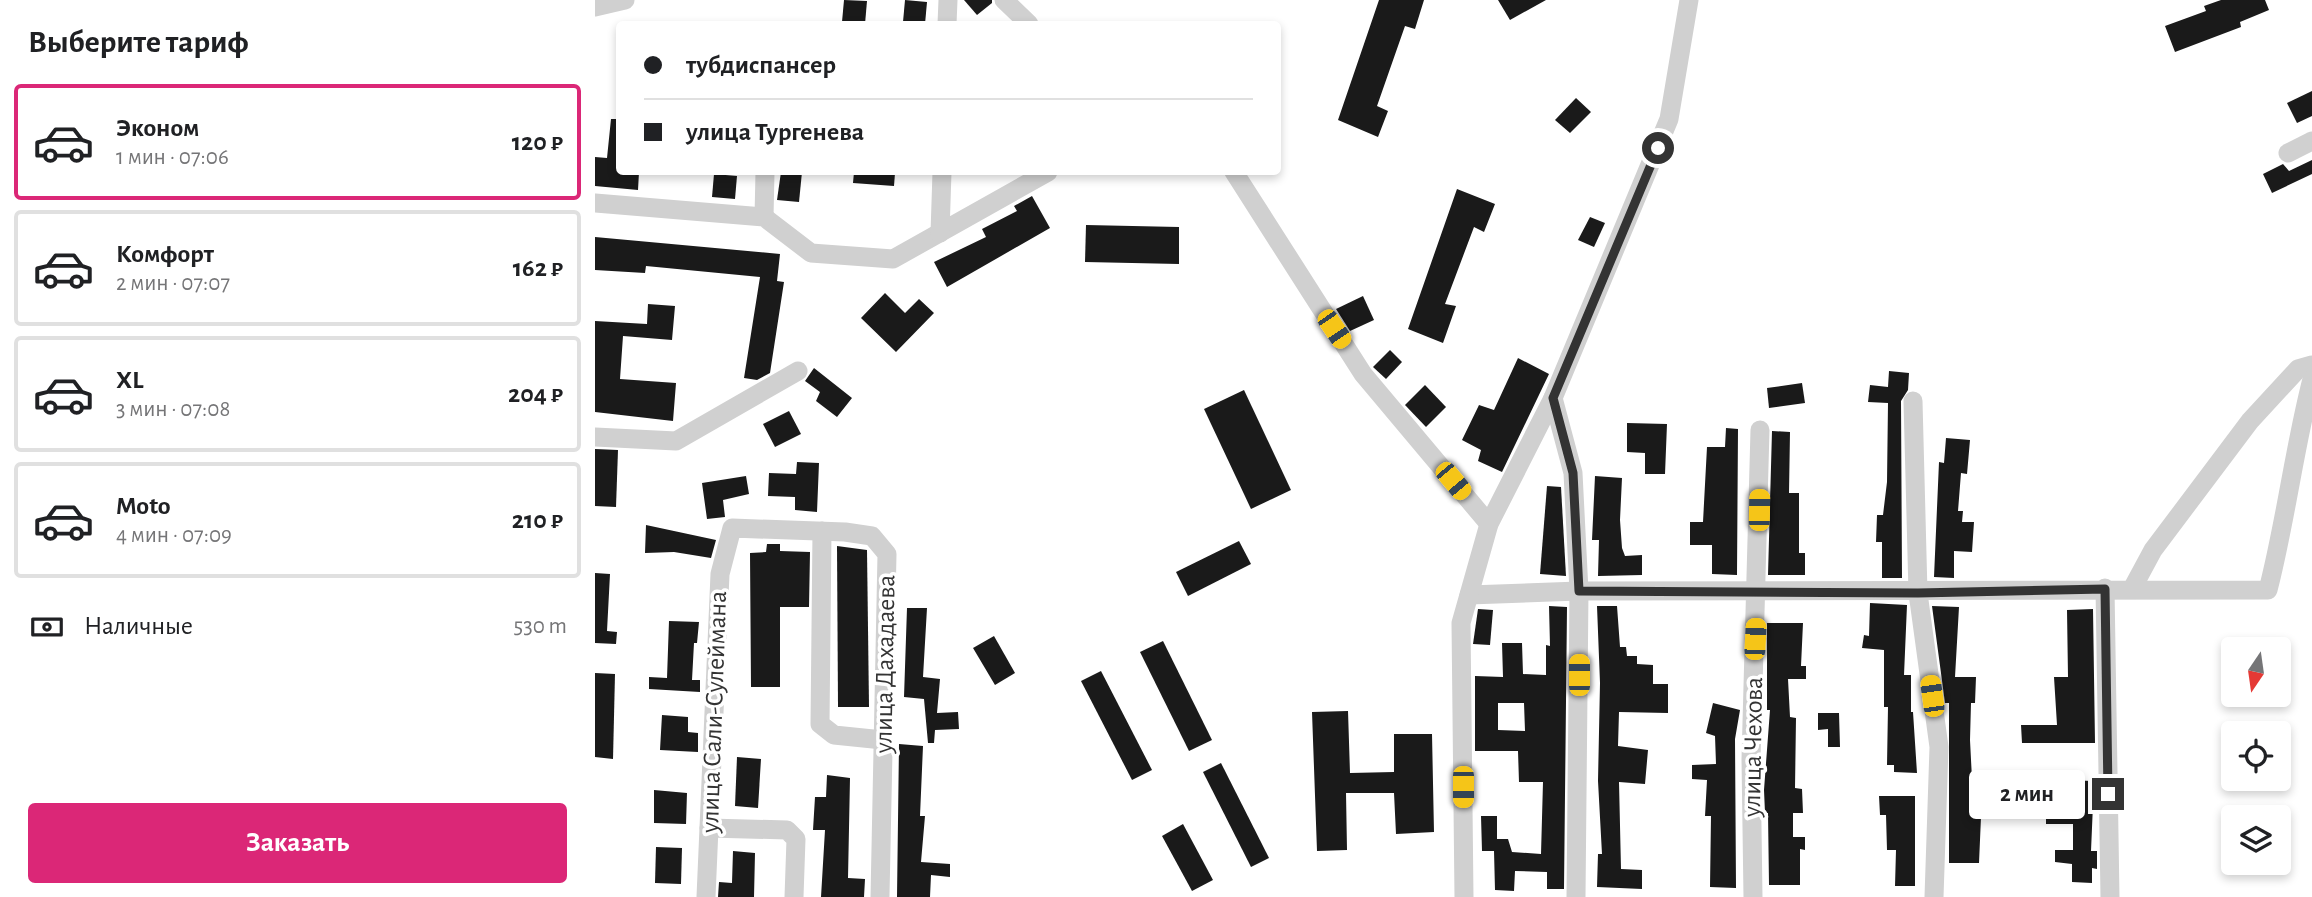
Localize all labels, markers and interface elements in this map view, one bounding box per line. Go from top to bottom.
text: Выберите тариф [28,26,249,58]
text: тубдиспансер [686,52,836,78]
icon: car [32,111,95,174]
text: Эконом [116,115,199,141]
text: улица Тургенева [686,119,864,145]
text: 120 ₽ [512,129,563,155]
route start [1642,132,1674,164]
text: 1 мин · 07:06 [116,146,229,169]
icon: car [32,237,95,300]
text: Комфорт [116,241,214,267]
text: 162 ₽ [513,255,563,281]
text: 2 мин · 07:07 [116,272,230,295]
car [1314,306,1355,352]
icon: car [32,363,95,426]
text: XL [116,367,143,393]
text: 204 ₽ [508,381,563,407]
text: 3 мин · 07:08 [116,398,230,421]
car [1432,458,1475,504]
icon: car [32,489,95,552]
car [1749,489,1770,531]
text: Moto [116,493,171,519]
text: 210 ₽ [512,507,563,533]
text: 4 мин · 07:09 [116,524,232,547]
street label: улица Дахадаева [870,574,900,755]
street label: улица Сали-Сулеймана [697,590,731,835]
icon: cash [28,608,66,646]
text: Наличные [84,613,193,639]
text: 530 m [514,615,567,638]
car [1744,617,1767,661]
north arrow [2221,637,2291,707]
map controls [2221,637,2291,875]
car [1569,654,1590,696]
car [1919,674,1946,718]
street label: улица Чехова [1739,677,1767,818]
button: locate [2221,721,2291,791]
car [1453,766,1474,808]
callout: 2 мин [1968,770,2083,818]
route end [2092,778,2124,810]
text: 2 мин [2000,783,2054,806]
button: Заказать [28,803,567,883]
button: layers [2221,805,2291,875]

